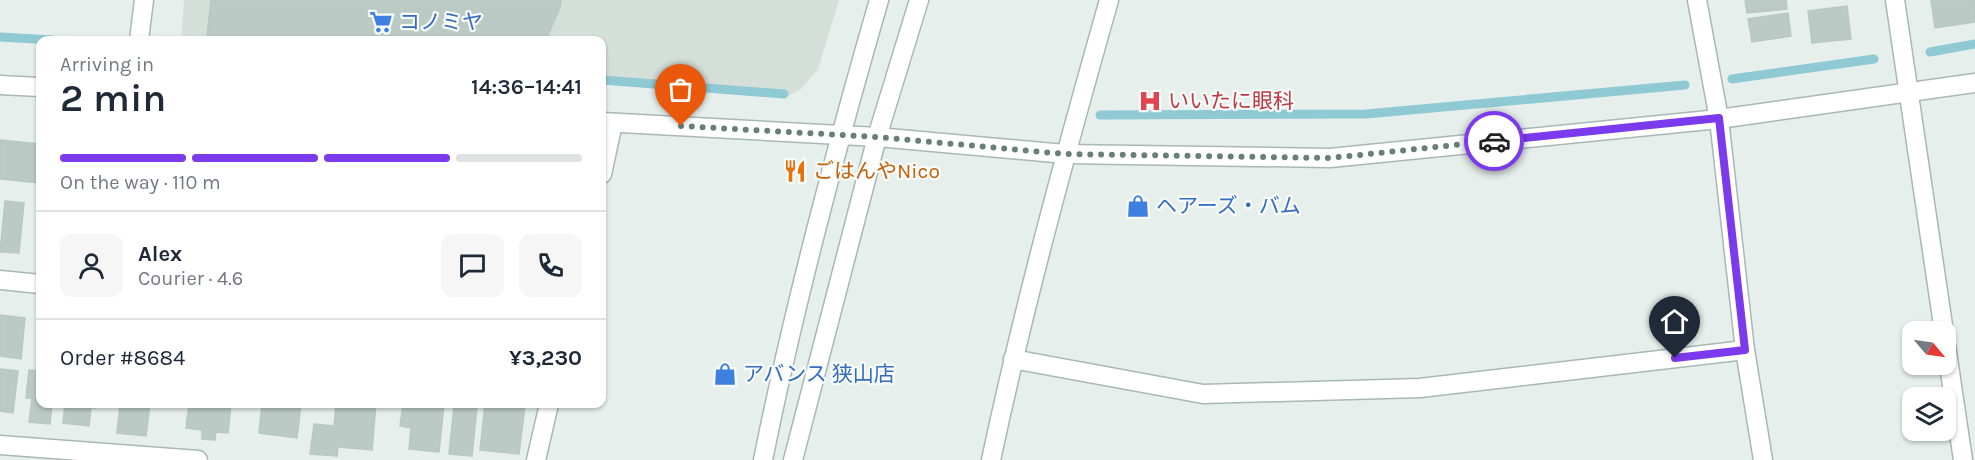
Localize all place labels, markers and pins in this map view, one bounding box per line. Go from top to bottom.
supermarket icon: コノミヤ [368,9,394,35]
place label: コノミヤ [399,10,483,34]
pin [655,64,706,126]
hospital icon: いいたに眼科 [1137,88,1163,114]
place label: いいたに眼科 [1168,89,1294,113]
restaurant icon: ごはんやNico [782,158,808,184]
place label: ごはんやNico [813,159,940,183]
shop icon: ヘアーズ・バム [1125,193,1151,219]
place label: ヘアーズ・バム [1156,194,1301,218]
pin [1649,296,1700,358]
shop icon: アバンス 狭山店 [712,361,738,387]
place label: アバンス 狭山店 [743,362,895,386]

